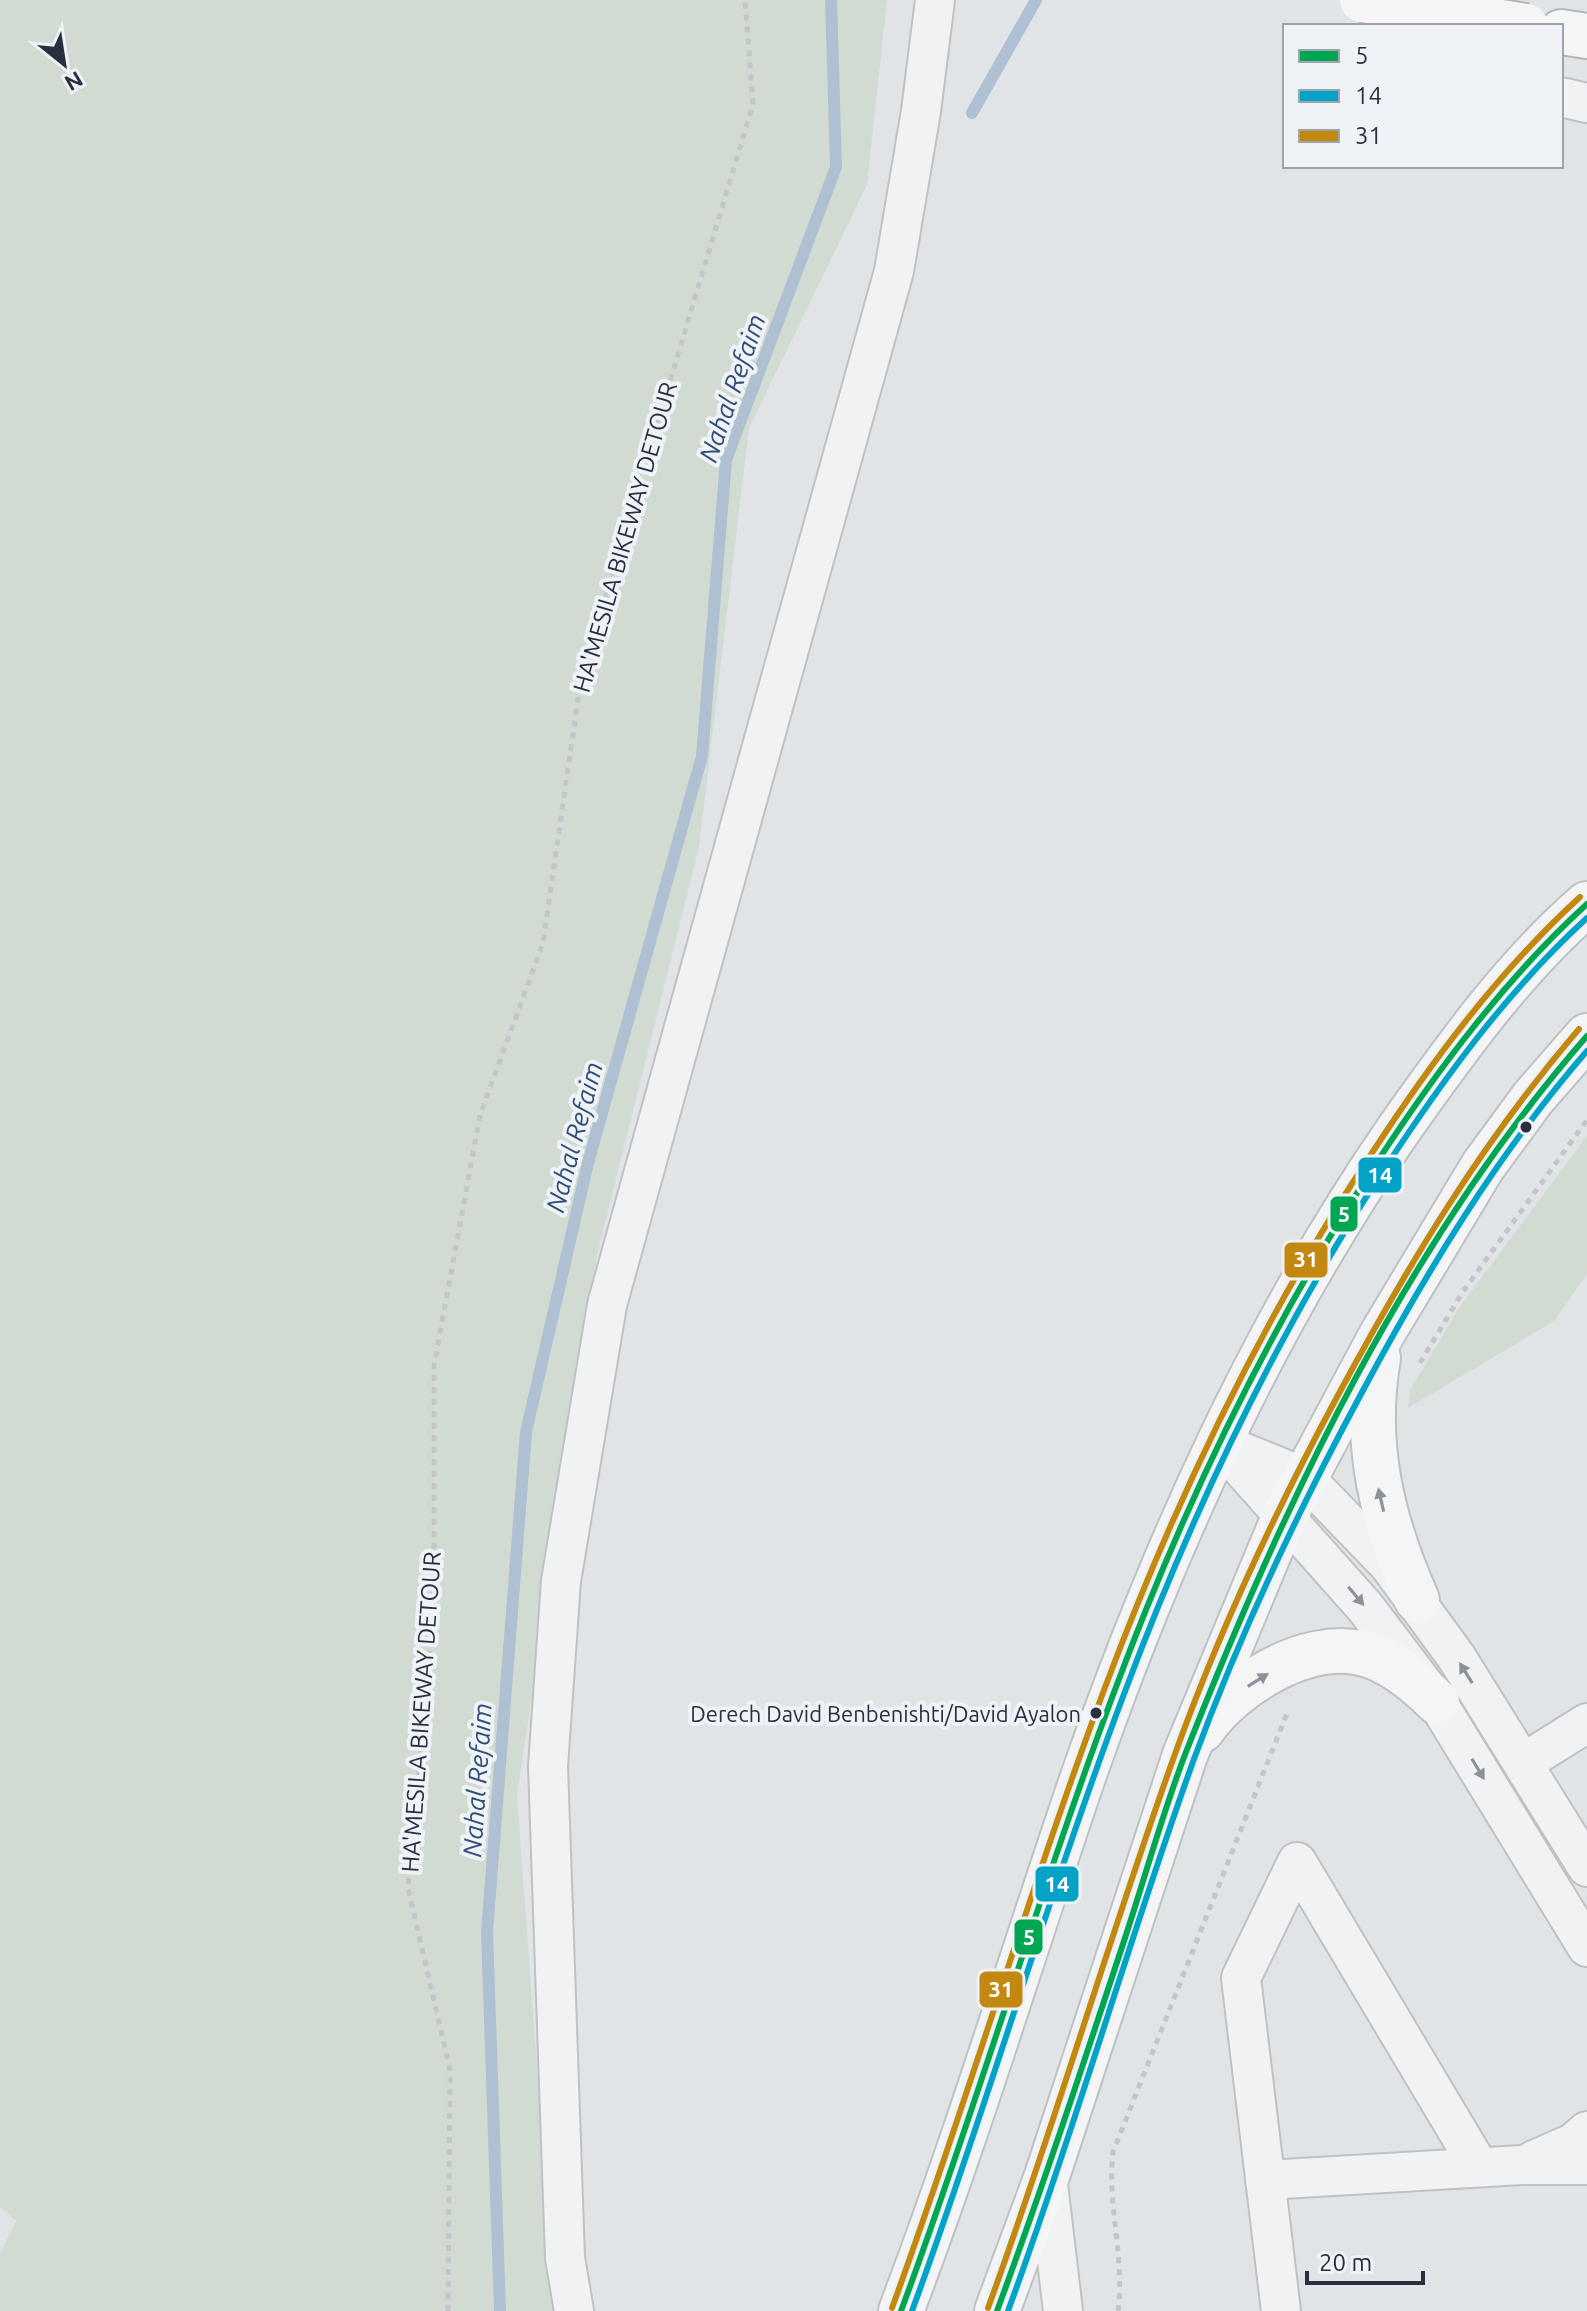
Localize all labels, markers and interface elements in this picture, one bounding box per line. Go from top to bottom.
north arrow [24,24,104,104]
legend [1283,24,1563,168]
text: 5 [1355,42,1369,69]
text: N [61,67,88,97]
text: 14 [1355,82,1382,109]
text: 31 [1355,122,1382,149]
water label: Nahal Refaim [693,310,771,466]
street label: HA'MESILA BIKEWAY DETOUR [568,379,682,695]
water label: Nahal Refaim [540,1059,608,1215]
unlabelled marker [1518,1119,1534,1135]
line badge: 14 [1357,1156,1403,1194]
text: 14 [1368,1162,1392,1187]
line badge: 5 [1329,1195,1359,1233]
text: 5 [1338,1201,1350,1226]
line badge: 31 [1283,1241,1329,1279]
text: 31 [1294,1246,1318,1271]
one-way arrow [1374,1488,1386,1513]
street label: HA'MESILA BIKEWAY DETOUR [396,1551,446,1873]
one-way arrow [1347,1585,1364,1605]
one-way arrow [1460,1662,1474,1684]
one-way arrow [1247,1674,1269,1688]
place label: Derech David Benbenishti/David Ayalon [690,1701,1081,1726]
water label: Nahal Refaim [457,1702,497,1858]
marker: Derech David Benbenishti/David Ayalon [1088,1705,1104,1721]
one-way arrow [1471,1758,1485,1780]
line badge: 14 [1034,1865,1080,1903]
text: 14 [1045,1871,1069,1896]
line badge: 5 [1013,1918,1044,1956]
text: 5 [1023,1924,1035,1949]
line badge: 31 [978,1970,1024,2009]
text: 31 [989,1976,1013,2001]
scale bar [1307,2235,1423,2285]
text: 20 m [1319,2249,1372,2276]

